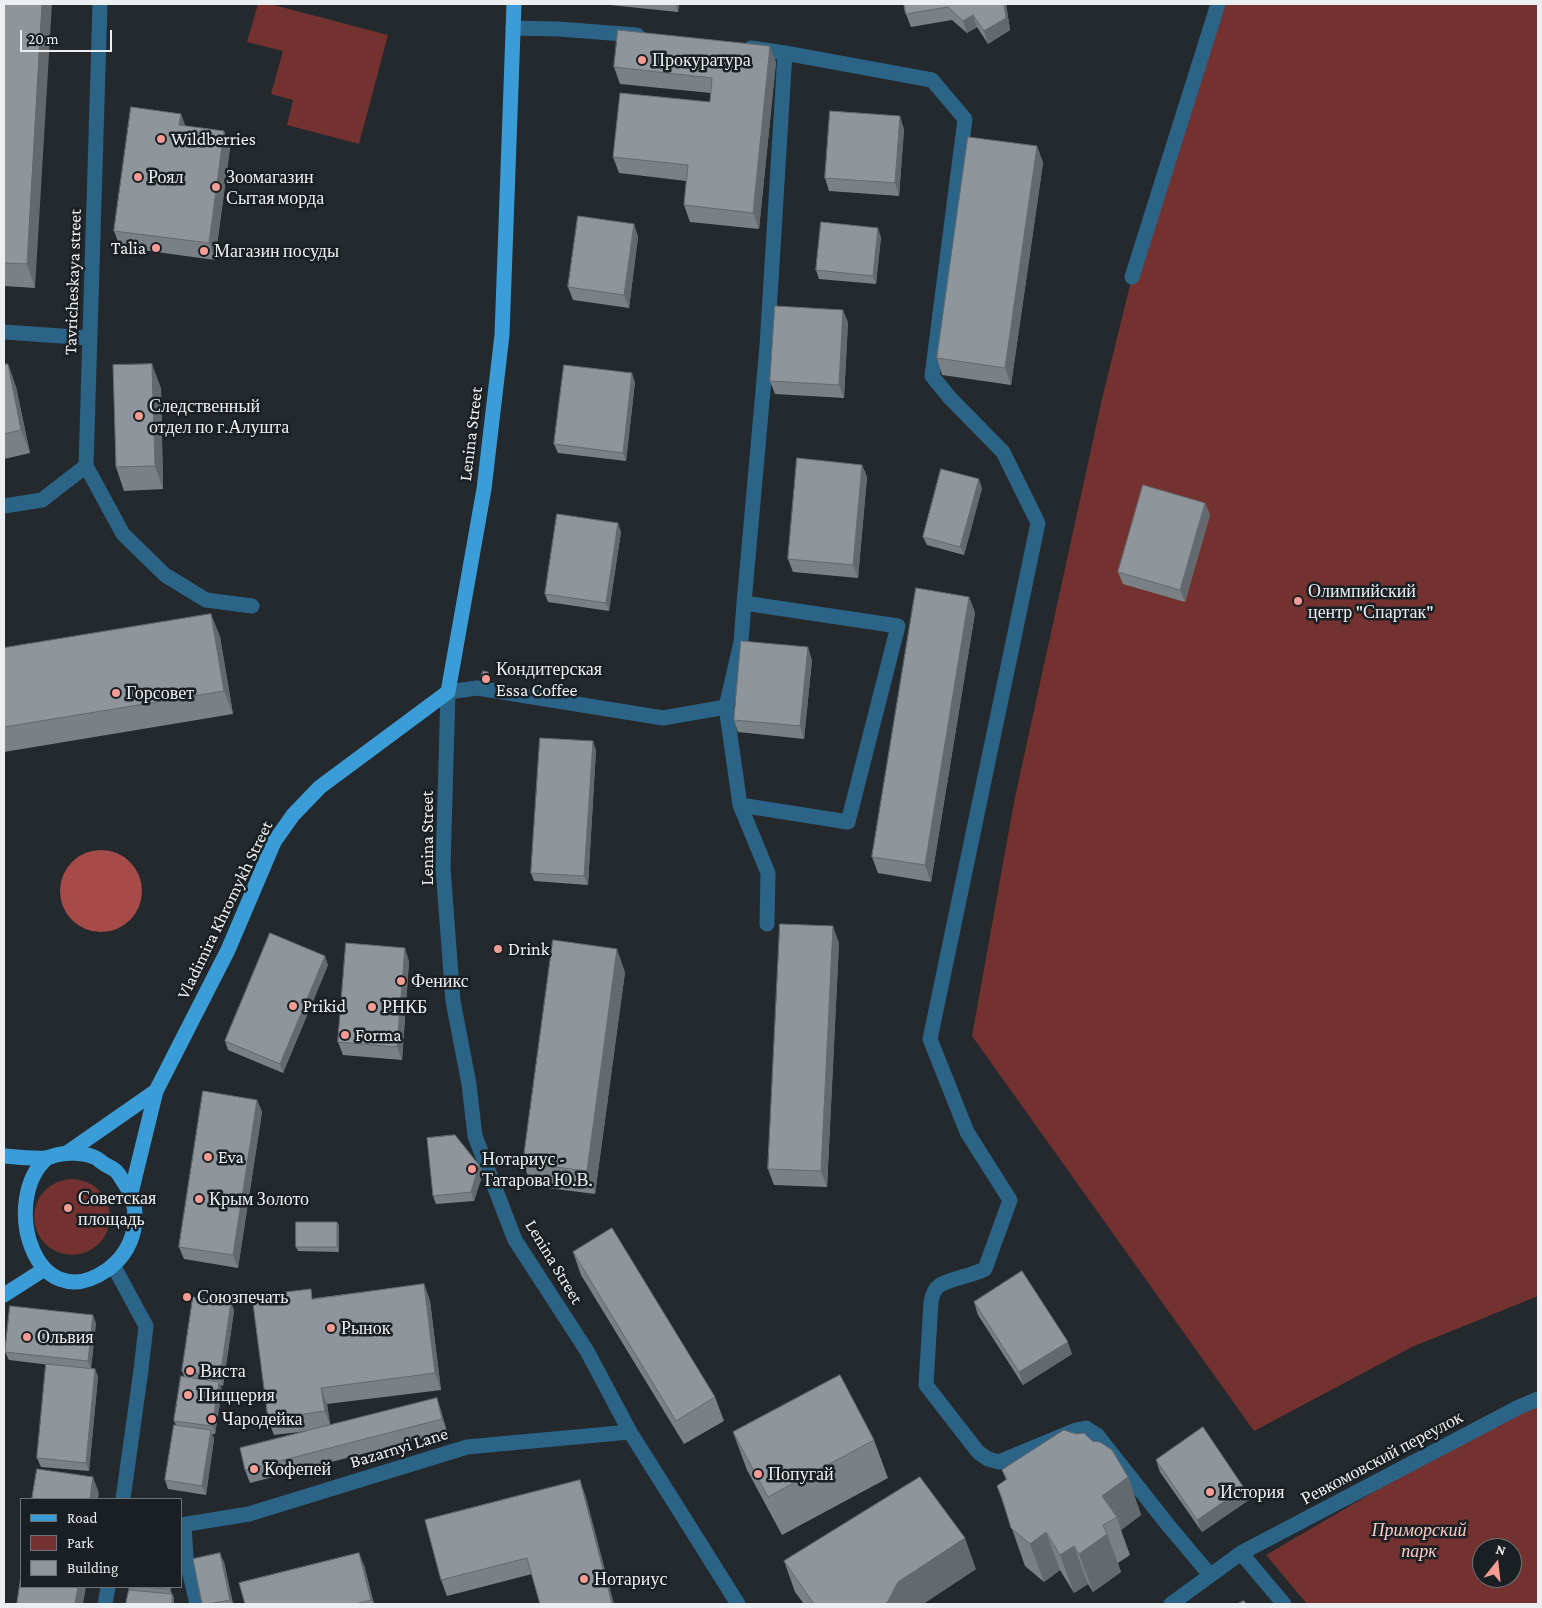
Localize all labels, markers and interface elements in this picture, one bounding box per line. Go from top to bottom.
scale bar [22,20,115,52]
text: 20 m [28,31,59,47]
place label: Прокуратура [652,49,751,71]
marker: Прокуратура [636,54,648,66]
place label: Wildberries [171,128,256,150]
marker: Wildberries [155,133,167,145]
place label: Роял [148,166,183,188]
place label: Зоомагазин Сытая морда [226,166,324,208]
marker: Роял [132,171,144,183]
marker: Зоомагазин Сытая морда [210,181,222,193]
street label: Tavricheskaya street [60,208,86,356]
place label: Talia [111,237,146,259]
place label: Магазин посуды [214,240,339,262]
marker: Talia [150,242,162,254]
marker: Магазин посуды [198,245,210,257]
street label: Lenina Street [455,386,487,482]
place label: Следственный отдел по г.Алушта [149,395,289,438]
marker: Следственный отдел по г.Алушта [133,410,145,422]
place label: Олимпийский центр "Спартак" [1308,580,1434,622]
marker: Олимпийский центр "Спартак" [1292,595,1304,607]
place label: Кондитерская Essa Coffee [496,658,602,701]
marker: Кондитерская Essa Coffee [480,673,492,685]
place label: Горсовет [126,682,194,704]
marker: Горсовет [110,687,122,699]
street label: Lenina Street [416,791,438,885]
street label: Vladimira Khromykh Street [172,817,278,1003]
place label: Drink [508,938,549,960]
marker: Drink [492,943,504,955]
place label: Феникс [411,970,469,992]
marker: Феникс [395,975,407,987]
place label: Prikid [303,995,346,1017]
place label: РНКБ [382,996,427,1018]
marker: Prikid [287,1000,299,1012]
marker: РНКБ [366,1001,378,1013]
place label: Forma [355,1024,402,1046]
marker: Forma [339,1029,351,1041]
place label: Eva [218,1146,244,1168]
place label: Нотариус - Татарова Ю.В. [482,1148,593,1190]
marker: Eva [202,1151,214,1163]
marker: Нотариус - Татарова Ю.В. [466,1163,478,1175]
place label: Советская площадь [78,1187,156,1230]
place label: Крым Золото [209,1188,309,1210]
marker: Крым Золото [193,1193,205,1205]
marker: Советская площадь [62,1202,74,1214]
street label: Lenina Street [520,1216,588,1308]
place label: Союзпечать [197,1286,288,1308]
marker: Союзпечать [181,1291,193,1303]
place label: Рынок [341,1317,390,1339]
marker: Рынок [325,1322,337,1334]
place label: Ольвия [37,1326,94,1348]
marker: Ольвия [21,1331,33,1343]
place label: Виста [200,1360,246,1382]
marker: Виста [184,1365,196,1377]
place label: Пиццерия [198,1384,275,1406]
marker: Пиццерия [182,1389,194,1401]
street label: Ревкомовский переулок [1297,1406,1467,1510]
place label: Чародейка [222,1408,302,1430]
marker: Чародейка [206,1413,218,1425]
street label: Bazarnyi Lane [347,1423,451,1473]
place label: Кофепей [264,1458,331,1480]
marker: Кофепей [248,1463,260,1475]
place label: Попугай [768,1463,834,1485]
marker: Попугай [752,1468,764,1480]
place label: История [1220,1481,1285,1503]
marker: История [1204,1486,1216,1498]
legend [20,1498,182,1588]
text: Road [67,1510,97,1526]
park label: Приморский парк [1372,1519,1466,1562]
text: Park [67,1535,94,1551]
north arrow [1472,1538,1522,1588]
text: N [1494,1541,1508,1559]
text: Building [67,1560,118,1576]
place label: Нотариус [594,1568,667,1590]
marker: Нотариус [578,1573,590,1585]

